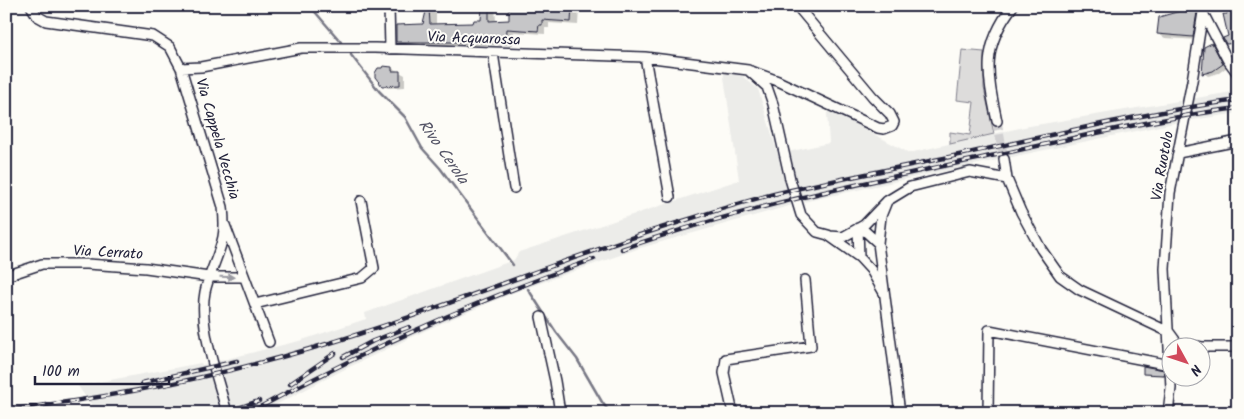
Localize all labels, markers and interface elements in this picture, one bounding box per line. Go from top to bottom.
street label: Via Acquarossa [427,25,521,53]
street label: Via Cappela Vecchia [188,76,246,202]
water label: Rivo Cerola [411,114,475,191]
street label: Via Ruotolo [1145,129,1181,203]
street label: Via Cerrato [72,239,144,267]
one-way arrow [219,273,235,281]
north arrow [1162,336,1212,386]
scale bar [35,354,169,386]
text: N [1184,359,1206,380]
text: 100 m [42,360,80,384]

